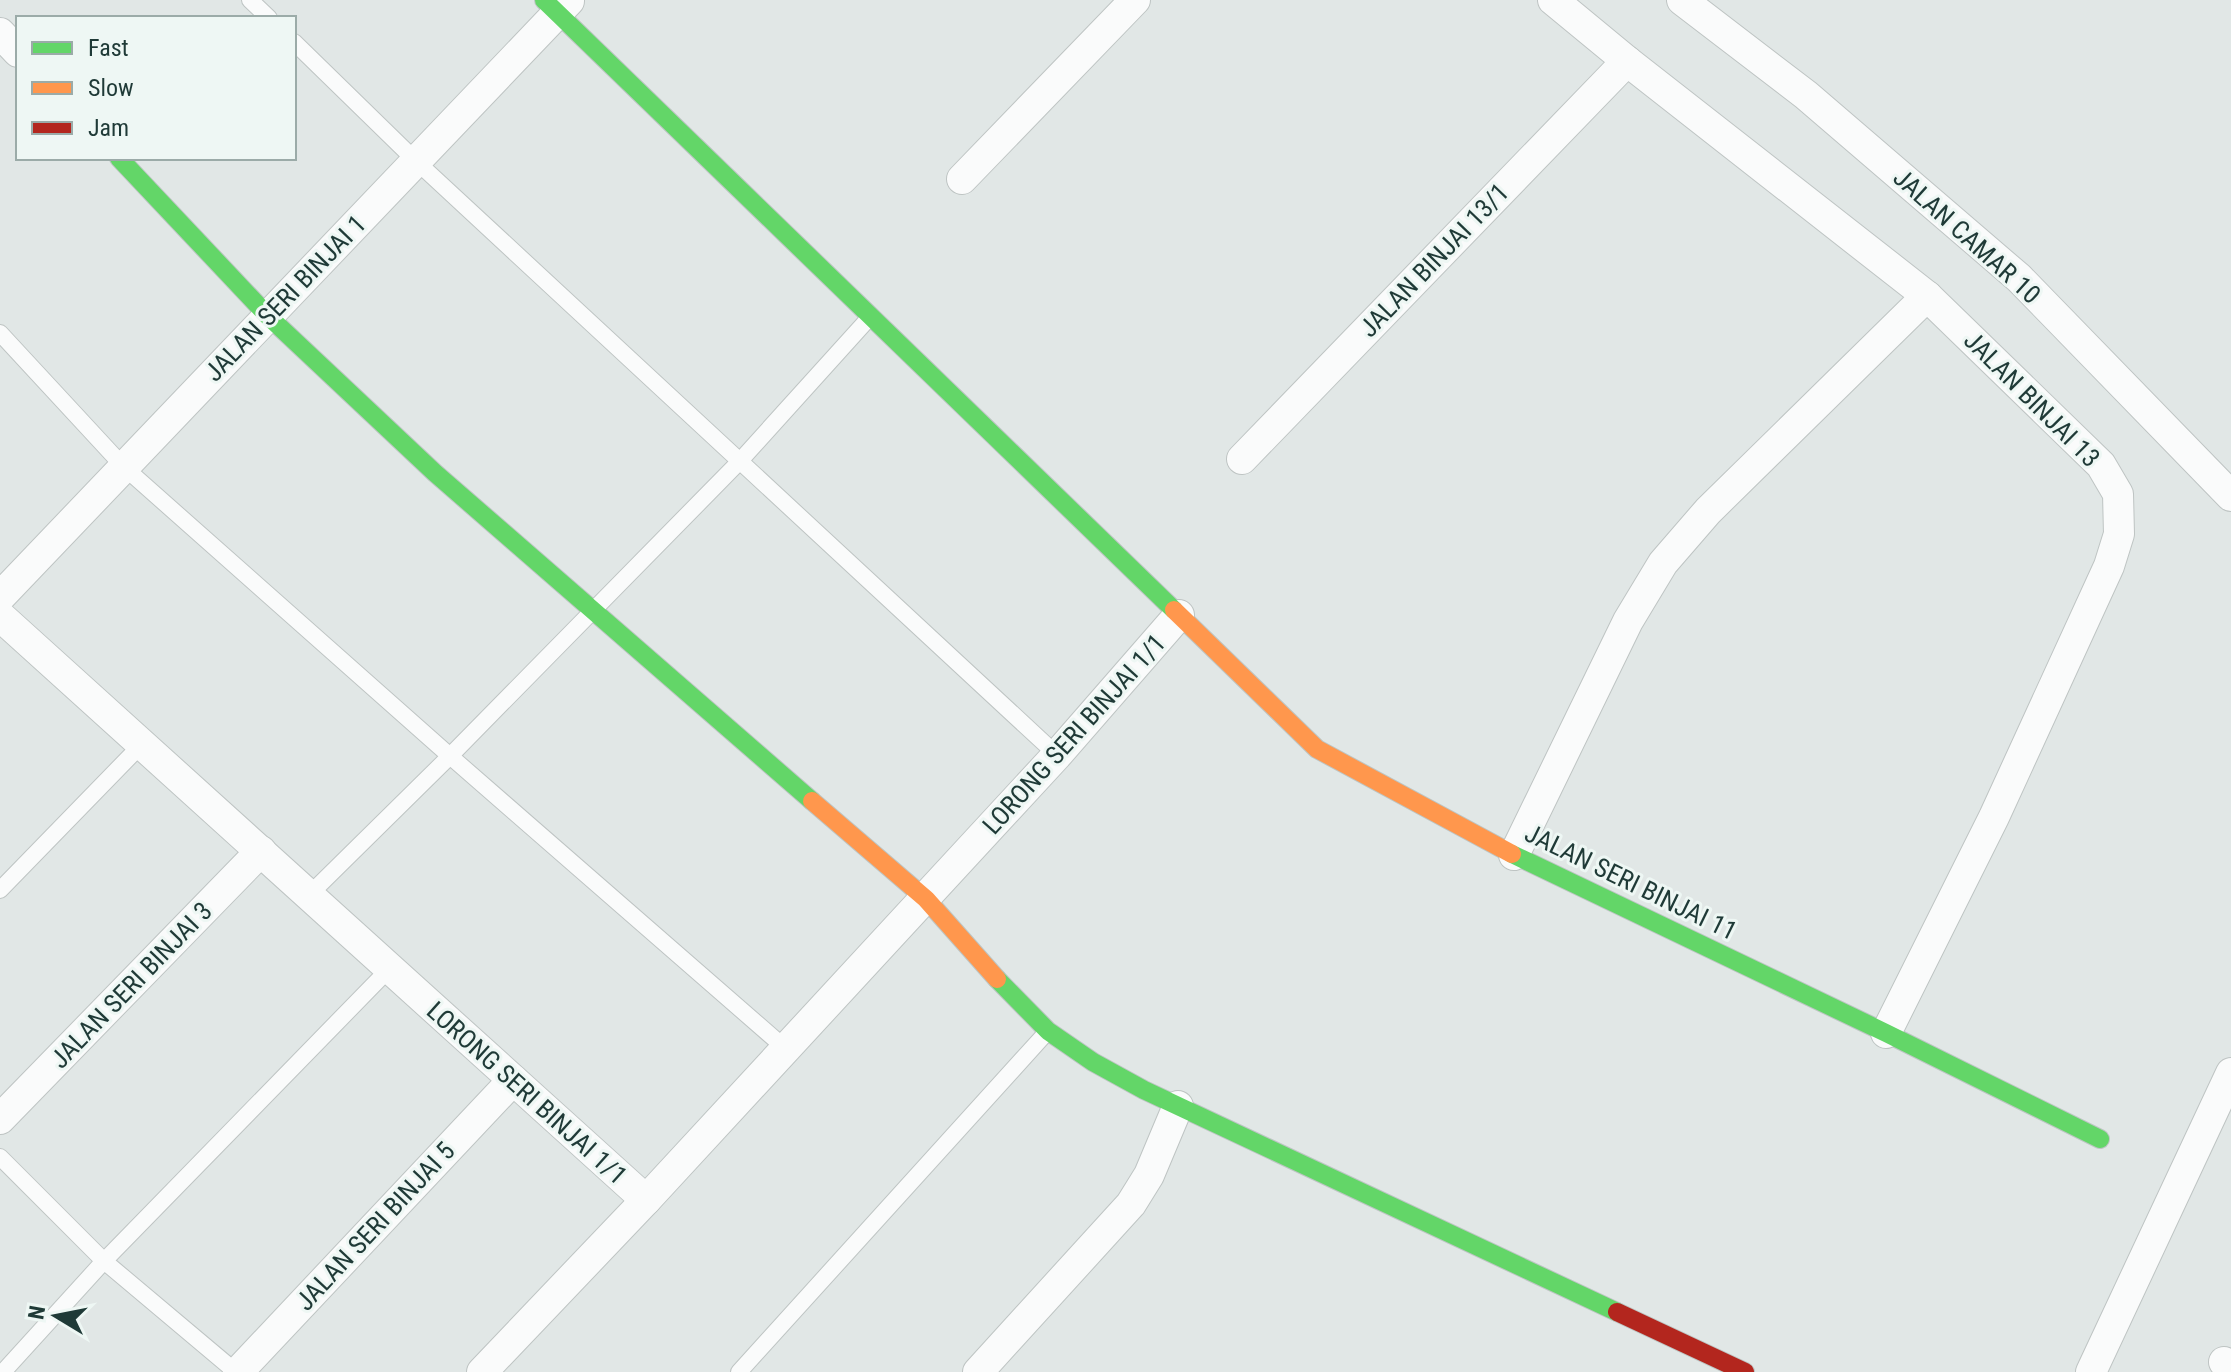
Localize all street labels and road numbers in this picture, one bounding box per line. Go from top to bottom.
street label: JALAN CAMAR 10 [1887,162,2047,310]
street label: JALAN BINJAI 13/1 [1353,177,1515,343]
street label: JALAN SERI BINJAI 1 [198,209,372,387]
street label: JALAN BINJAI 13 [1958,325,2106,473]
street label: LORONG SERI BINJAI 1/1 [976,628,1172,840]
street label: JALAN SERI BINJAI 11 [1520,818,1742,946]
street label: JALAN SERI BINJAI 3 [44,896,218,1074]
street label: LORONG SERI BINJAI 1/1 [421,995,633,1191]
street label: JALAN SERI BINJAI 5 [289,1136,461,1316]

